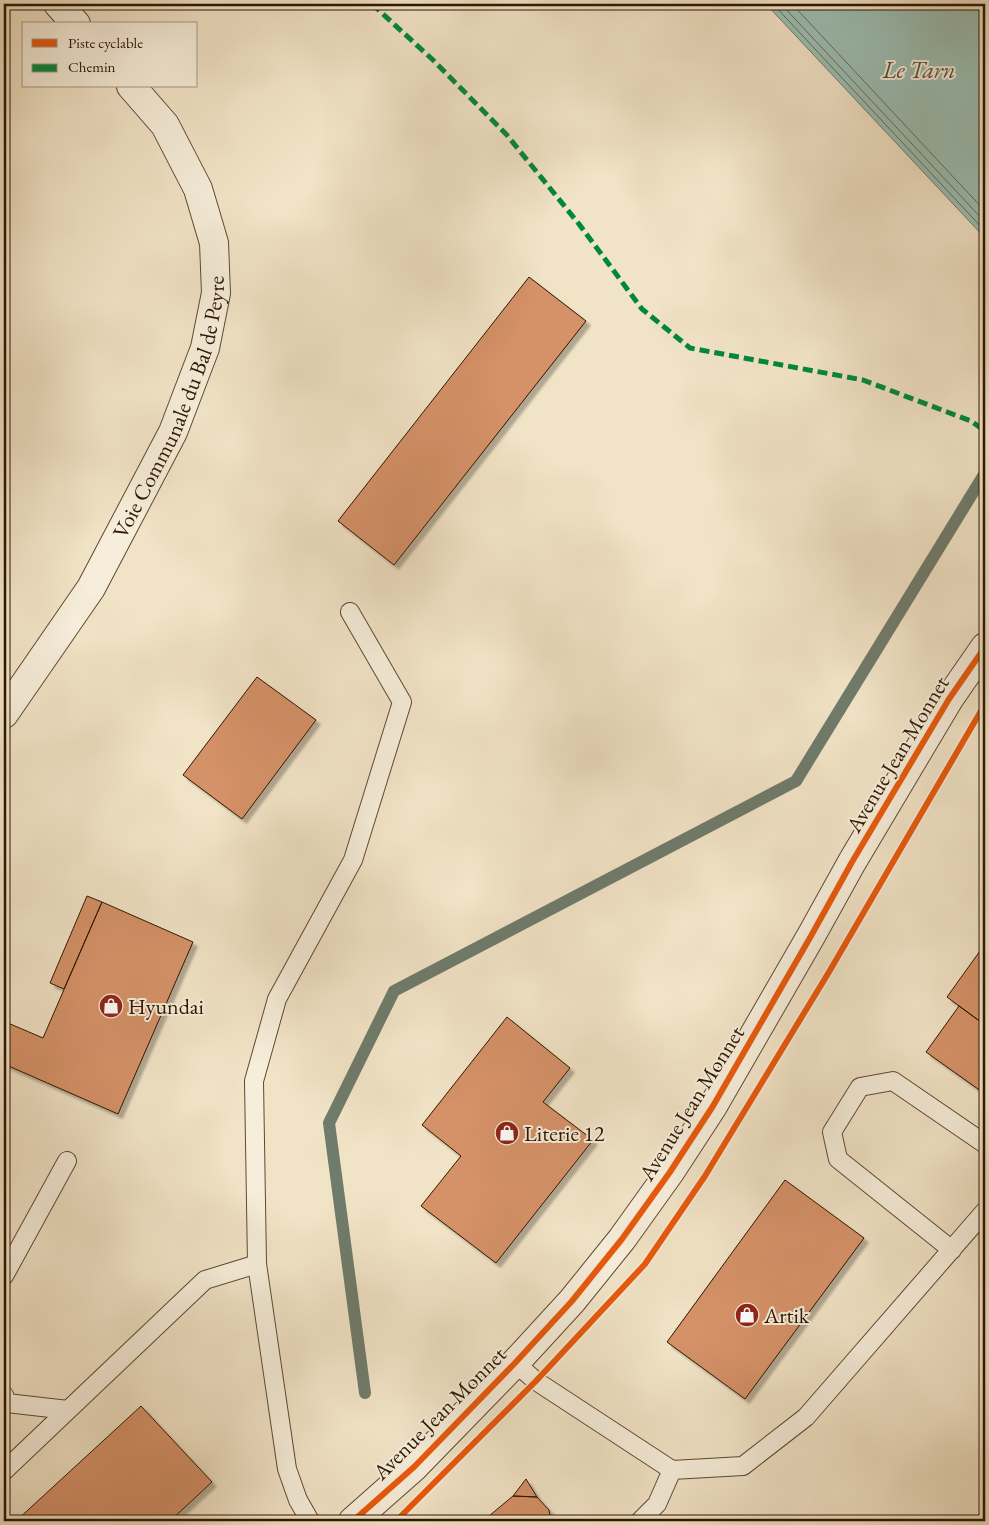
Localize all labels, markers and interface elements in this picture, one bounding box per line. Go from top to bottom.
legend [22,22,198,88]
text: Piste cyclable [68,33,143,52]
water label: Le Tarn [881,54,956,85]
text: Chemin [68,57,116,76]
street label: Voie Communale du Bal de Peyre [106,275,231,543]
street label: Avenue Jean Monnet [839,671,956,839]
place label: Hyundai [128,992,204,1021]
shop icon: Hyundai [98,993,124,1019]
street label: Avenue Jean Monnet [632,1020,751,1187]
place label: Literie 12 [524,1119,605,1148]
shop icon: Literie 12 [494,1120,520,1146]
place label: Artik [763,1301,810,1330]
shop icon: Artik [734,1302,760,1328]
street label: Avenue Jean Monnet [366,1340,512,1487]

